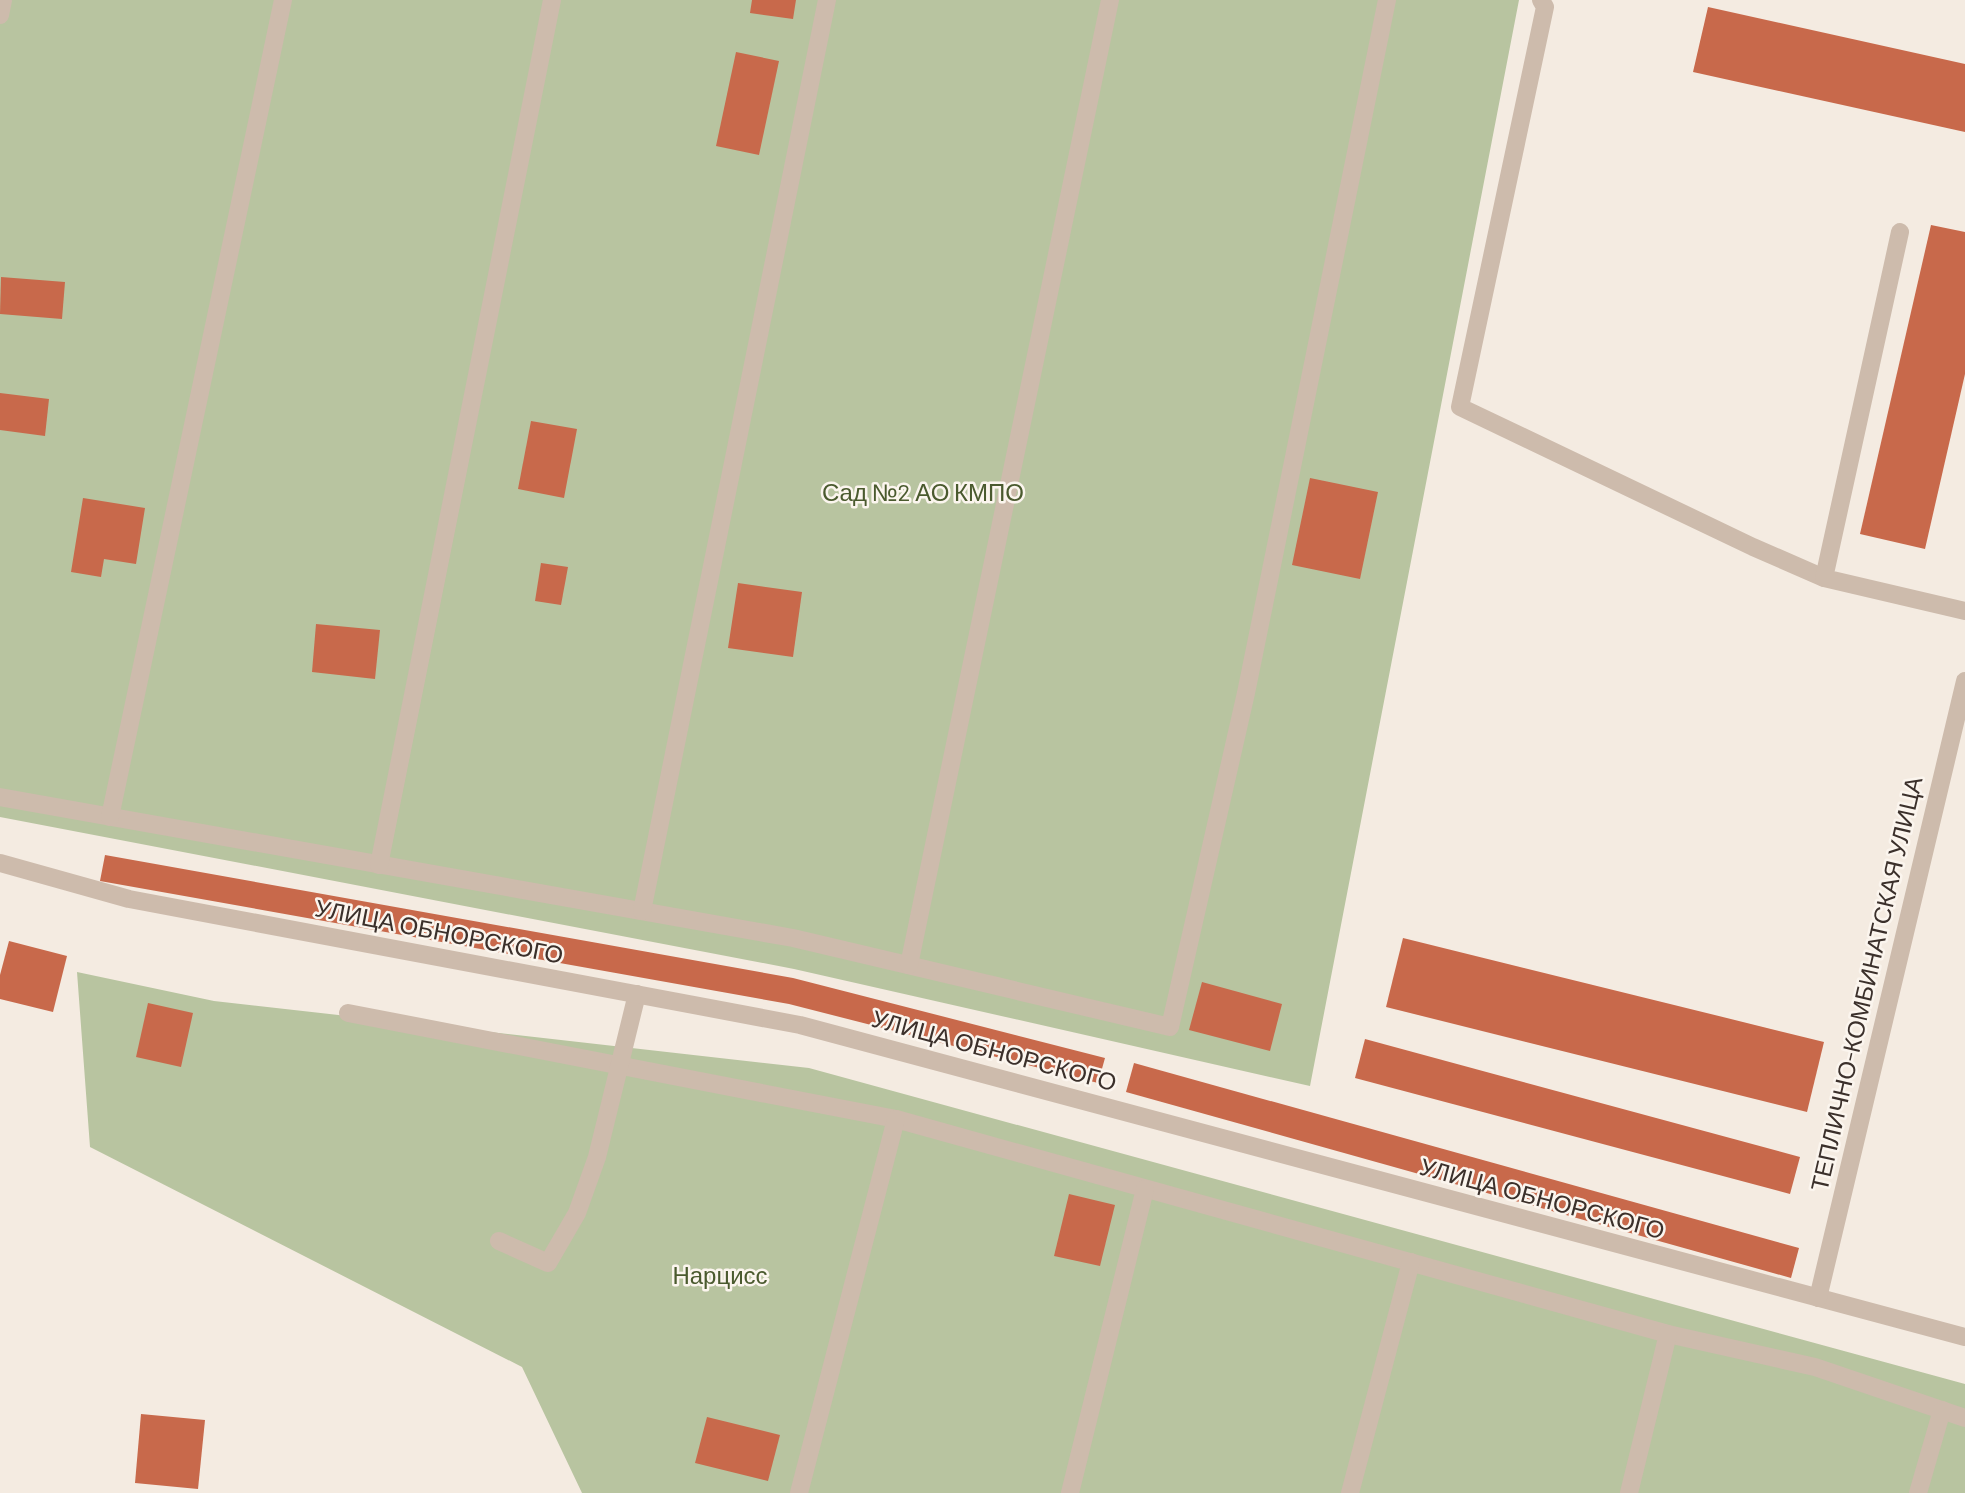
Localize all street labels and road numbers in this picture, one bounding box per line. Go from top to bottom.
street label: ТЕПЛИЧНО-КОМБИНАТСКАЯ УЛИЦА [1804,774,1927,1194]
street label: УЛИЦА ОБНОРСКОГО [313,892,566,969]
street label: УЛИЦА ОБНОРСКОГО [869,1003,1120,1096]
street label: УЛИЦА ОБНОРСКОГО [1417,1151,1668,1244]

